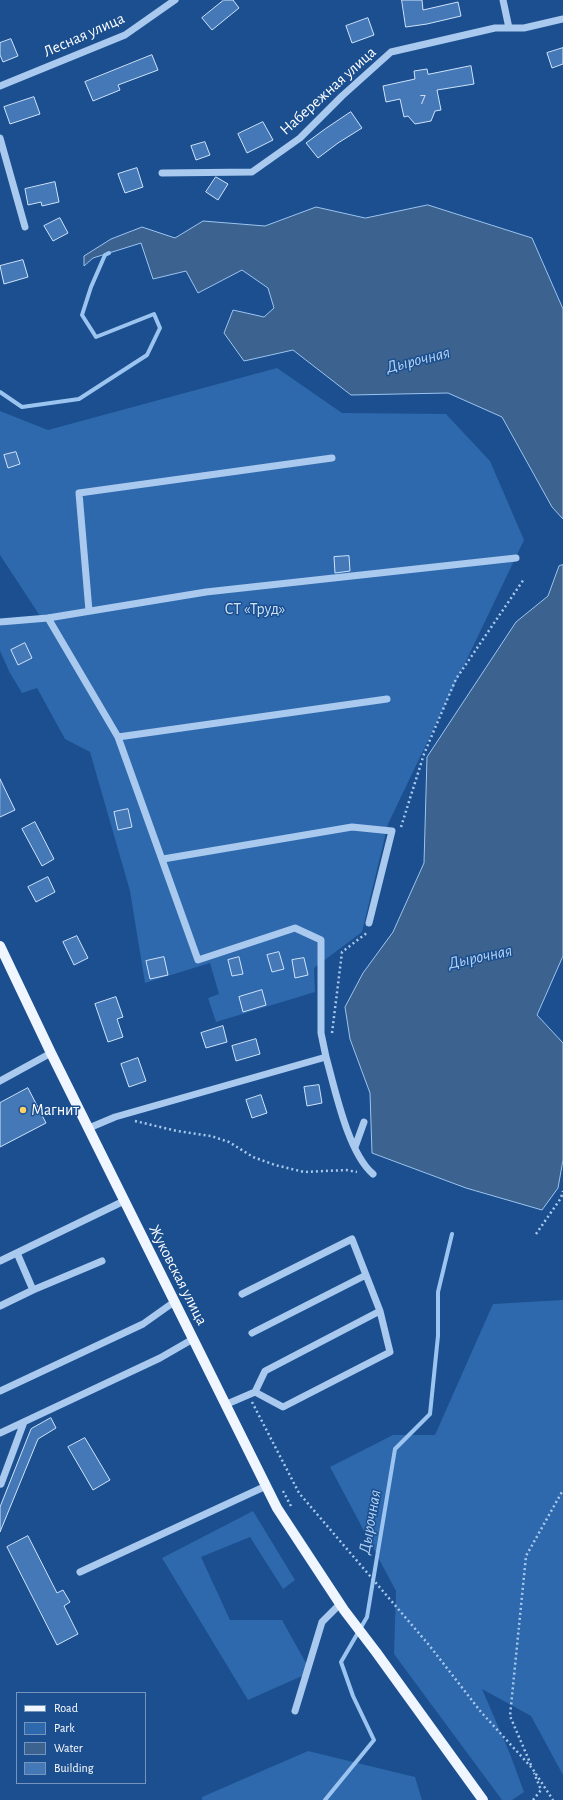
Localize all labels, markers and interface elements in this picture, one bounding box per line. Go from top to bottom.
street label: Лесная улица [40,9,128,61]
street label: Набережная улица [276,43,380,139]
house number: 7 [420,90,426,106]
water label: Дырочная [384,342,452,378]
park label: СТ «Труд» [225,599,285,619]
water label: Дырочная [446,940,514,974]
place label: Магнит [31,1100,79,1120]
marker: Магнит [18,1105,28,1115]
street label: Жуковская улица [144,1221,212,1329]
water label: Дырочная [354,1488,386,1556]
legend [16,1692,146,1784]
text: Road [54,1702,78,1714]
text: Park [54,1722,75,1734]
text: Water [54,1742,83,1754]
text: Building [54,1762,94,1774]

